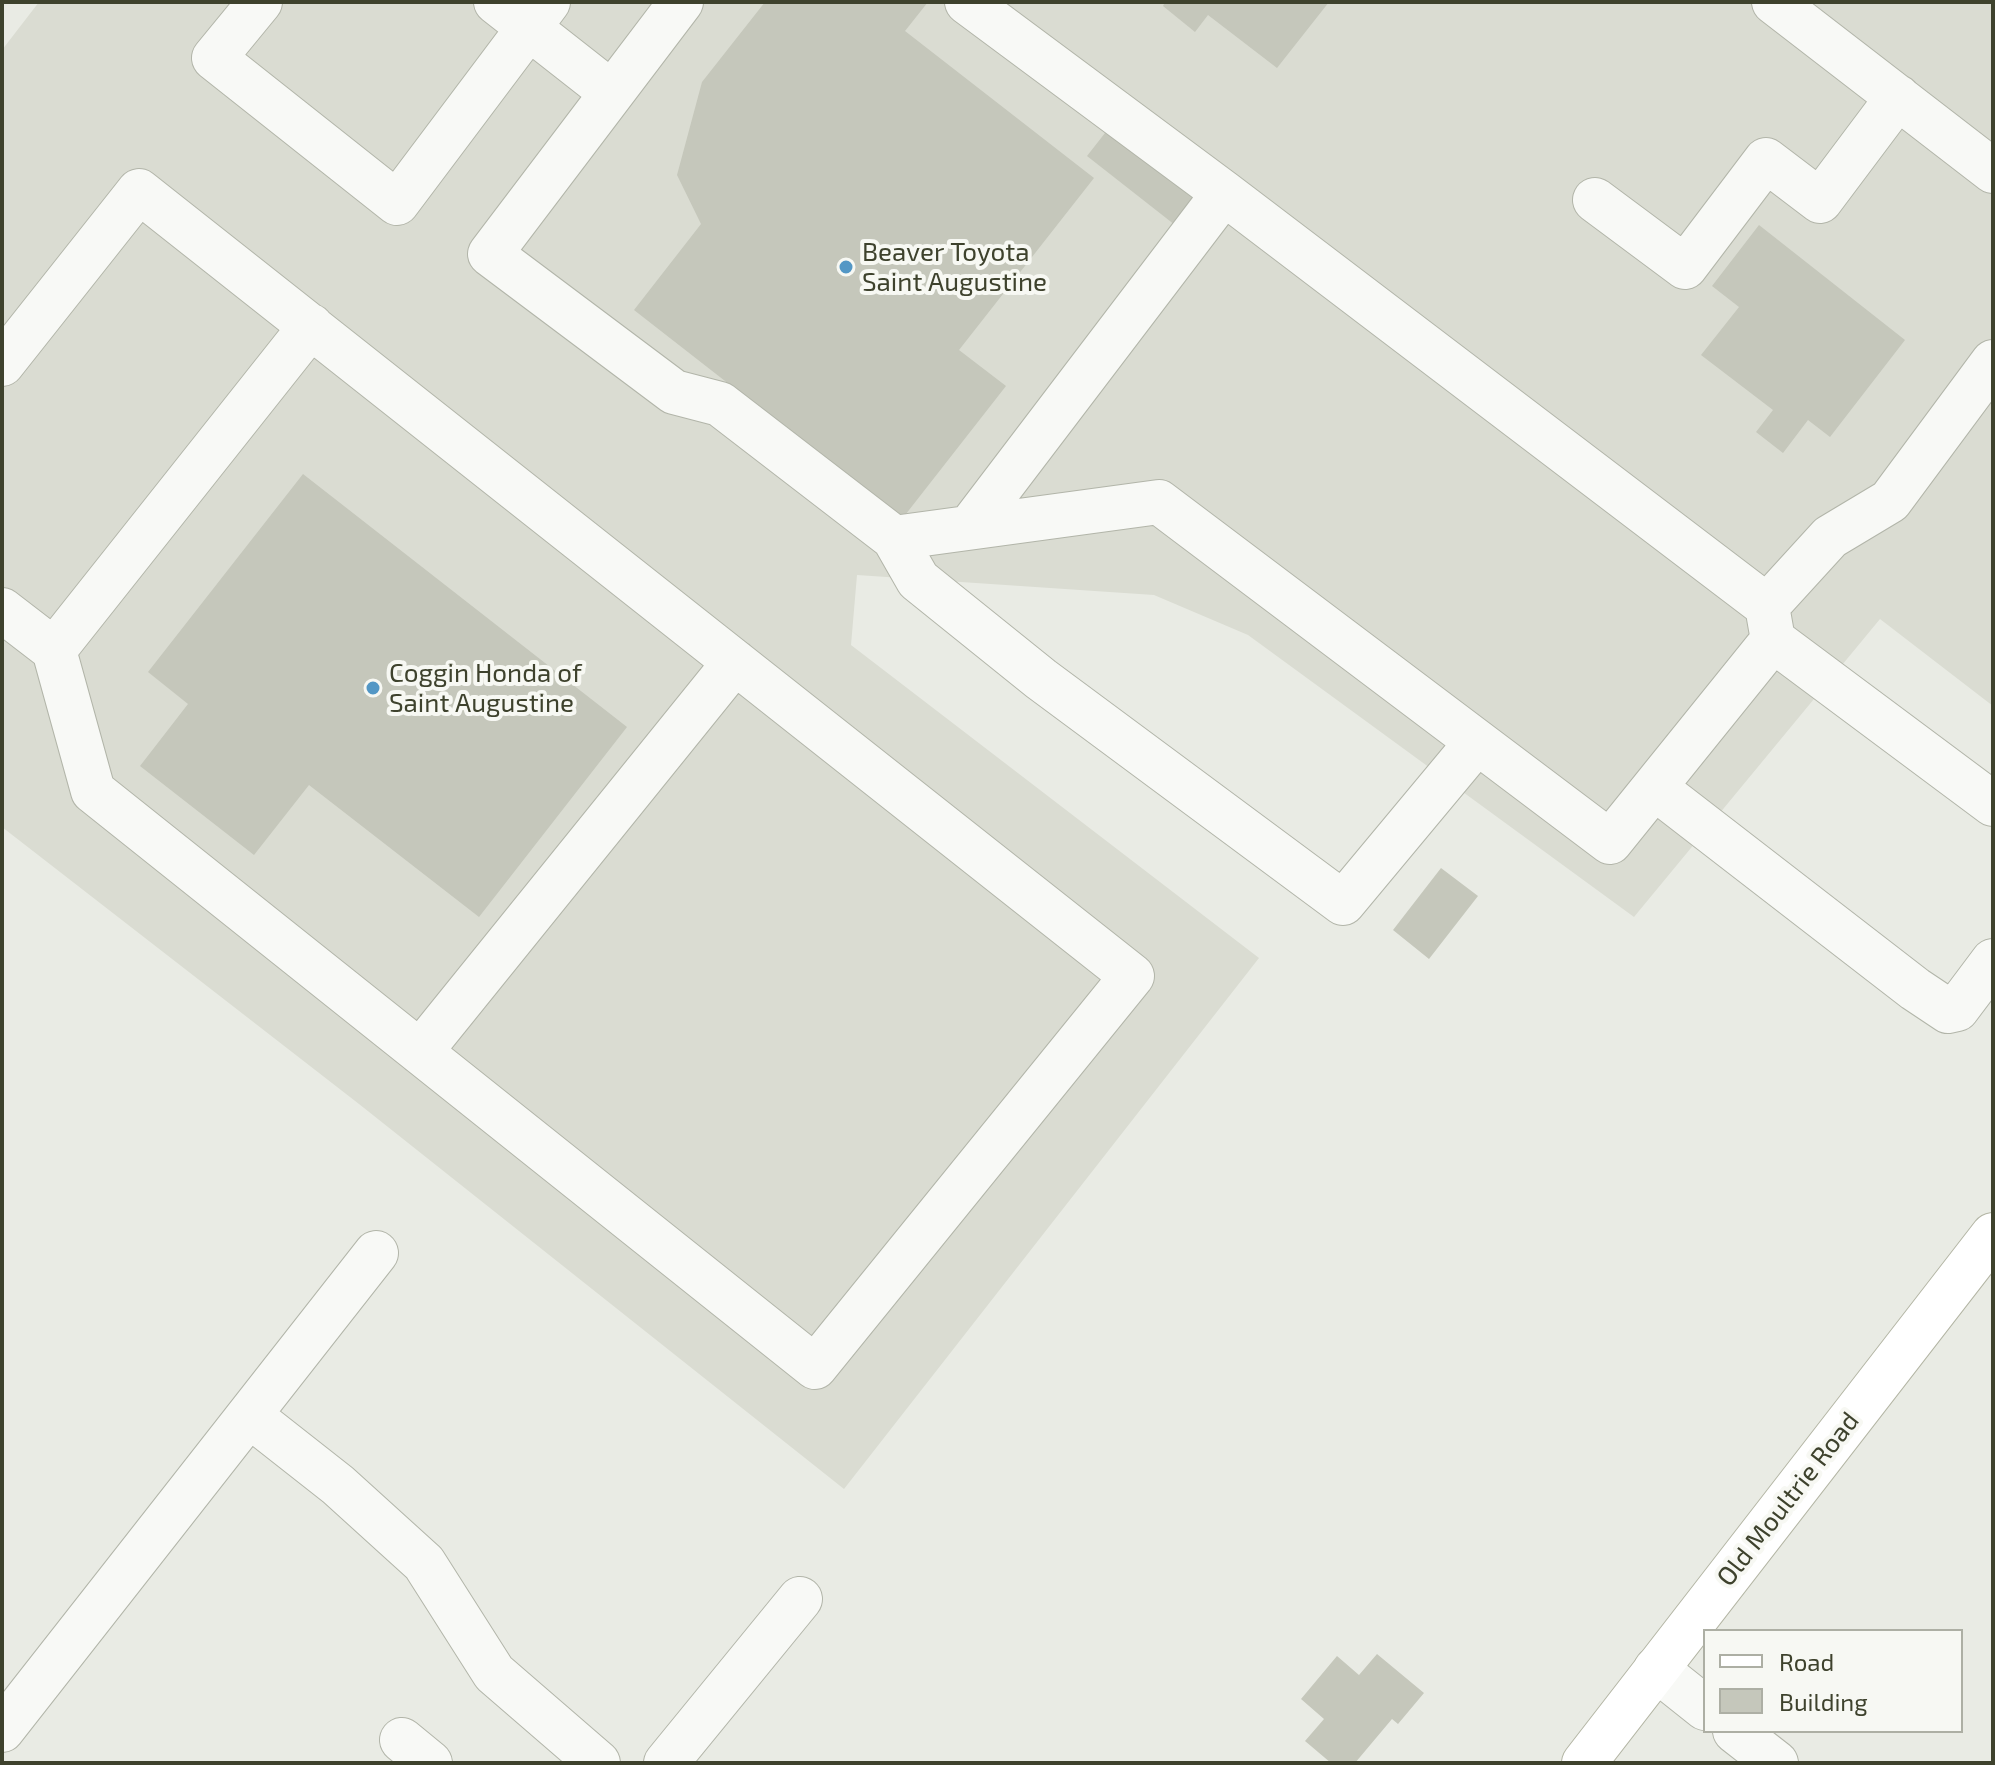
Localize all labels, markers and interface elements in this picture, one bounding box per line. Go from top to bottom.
place label: Beaver Toyota Saint Augustine [862,236,1047,298]
marker: Beaver Toyota Saint Augustine [837,258,855,276]
place label: Coggin Honda of Saint Augustine [389,657,582,718]
marker: Coggin Honda of Saint Augustine [364,679,382,697]
street label: Old Moultrie Road [1710,1406,1866,1592]
legend [1703,1629,1963,1733]
text: Road [1779,1647,1834,1676]
text: Building [1779,1687,1868,1716]

